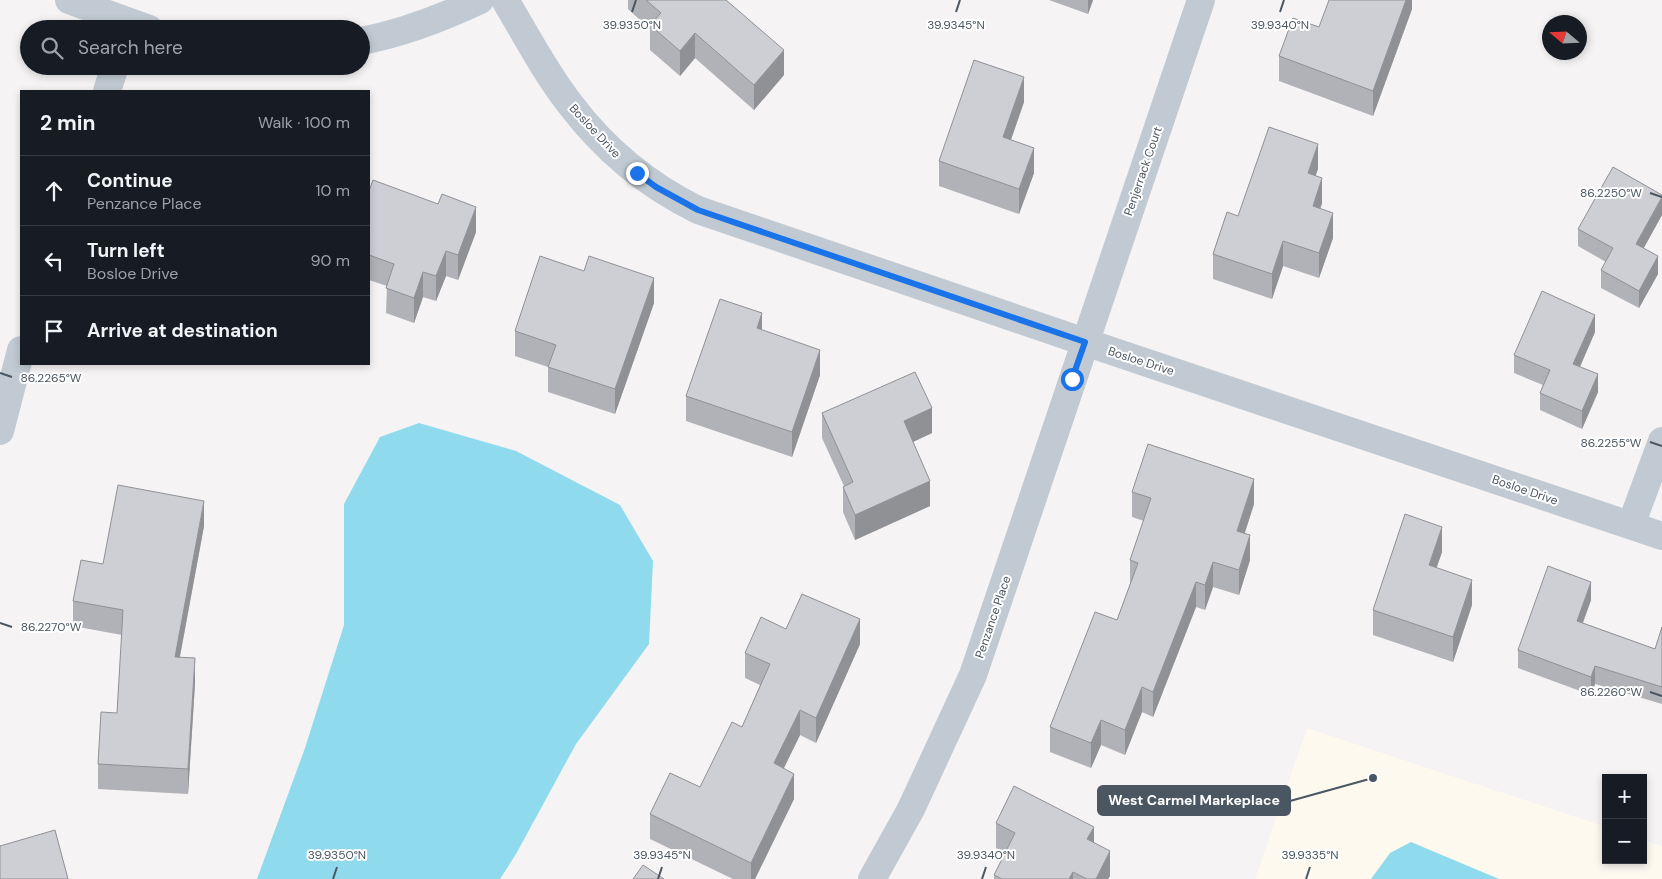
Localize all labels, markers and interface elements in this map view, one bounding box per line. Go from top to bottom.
north arrow [1542,15,1587,60]
text: 39.9350°N [603,17,661,33]
text: 39.9345°N [927,17,985,33]
text: 39.9340°N [1251,17,1309,33]
search box [20,20,370,75]
icon: search [38,34,66,62]
text: Search here [78,35,183,60]
street label: Bosloe Drive [566,100,624,162]
text: 2 min [40,109,96,137]
text: Walk · 100 m [258,112,350,133]
street label: Penjerrack Court [1120,124,1166,218]
route end [626,162,649,185]
text: Continue [87,168,173,193]
icon: ahead [40,177,68,205]
text: 10 m [316,180,350,201]
text: 86.2250°W [1580,185,1642,201]
text: Penzance Place [87,193,202,214]
text: Turn left [87,238,165,263]
icon: left [40,247,68,275]
text: 90 m [310,250,350,271]
text: Bosloe Drive [87,263,178,284]
icon: arrive [40,317,68,345]
text: Arrive at destination [87,318,278,343]
street label: Bosloe Drive [1106,343,1176,379]
route start [1061,368,1084,391]
text: 86.2265°W [21,370,82,386]
text: 86.2255°W [1581,435,1642,451]
street label: Bosloe Drive [1490,471,1560,509]
street label: Penzance Place [971,574,1015,660]
text: 86.2270°W [21,619,82,635]
text: 86.2260°W [1580,684,1642,700]
map controls [1602,774,1647,864]
button: + [1602,774,1647,819]
callout: West Carmel Markeplace [1098,786,1290,815]
text: West Carmel Markeplace [1108,791,1280,809]
button: − [1602,819,1647,864]
text: 39.9350°N [308,847,366,863]
text: 39.9345°N [633,847,691,863]
text: 39.9340°N [957,847,1015,863]
text: 39.9335°N [1281,847,1339,863]

